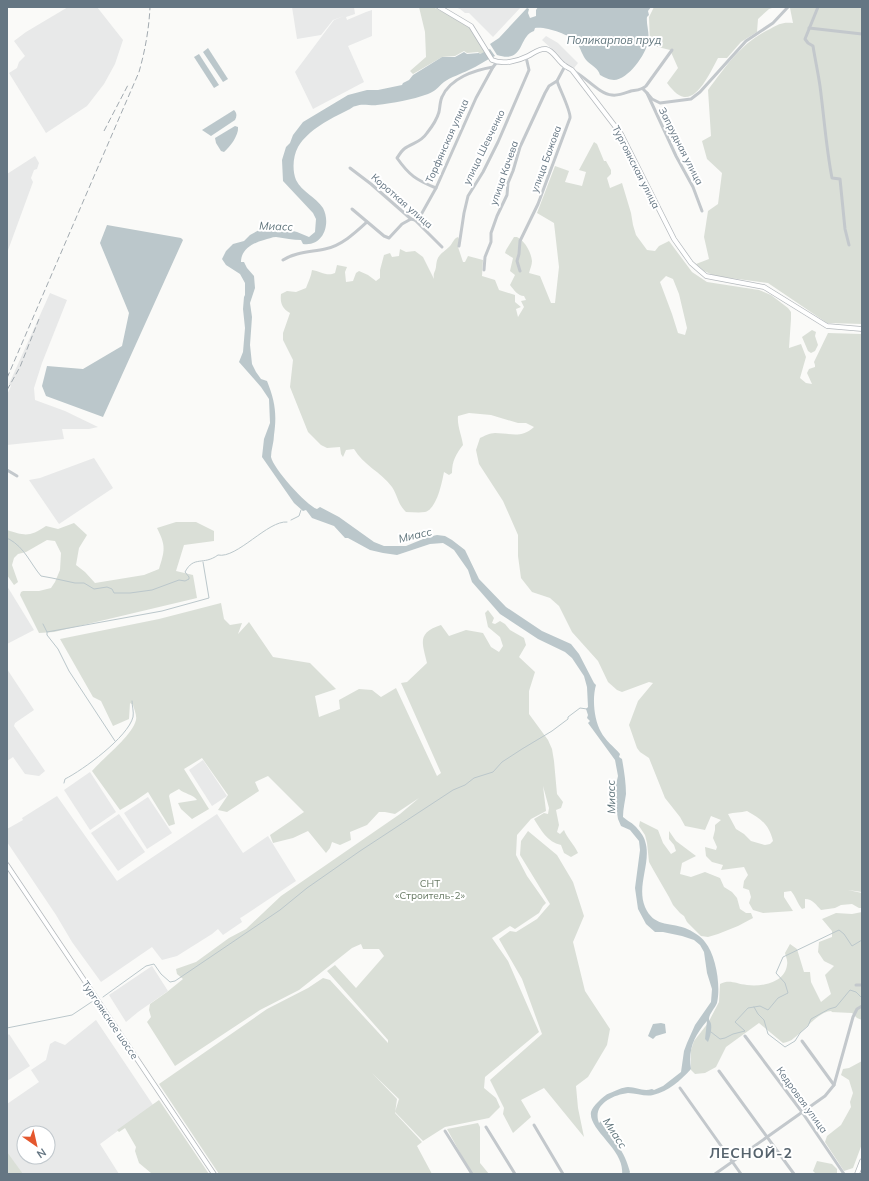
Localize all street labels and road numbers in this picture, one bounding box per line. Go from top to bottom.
street label: Торфянская улица [423,97,471,185]
street label: Запрудная улица [656,105,706,187]
street label: улица Шевченко [460,107,508,187]
street label: Тургоякская улица [609,123,663,211]
street label: улица Бажова [528,124,564,194]
street label: улица Качева [487,139,521,207]
street label: Короткая улица [368,171,436,231]
street label: Тургоякское шоссе [79,978,141,1062]
street label: Кедровая улица [774,1064,830,1136]

